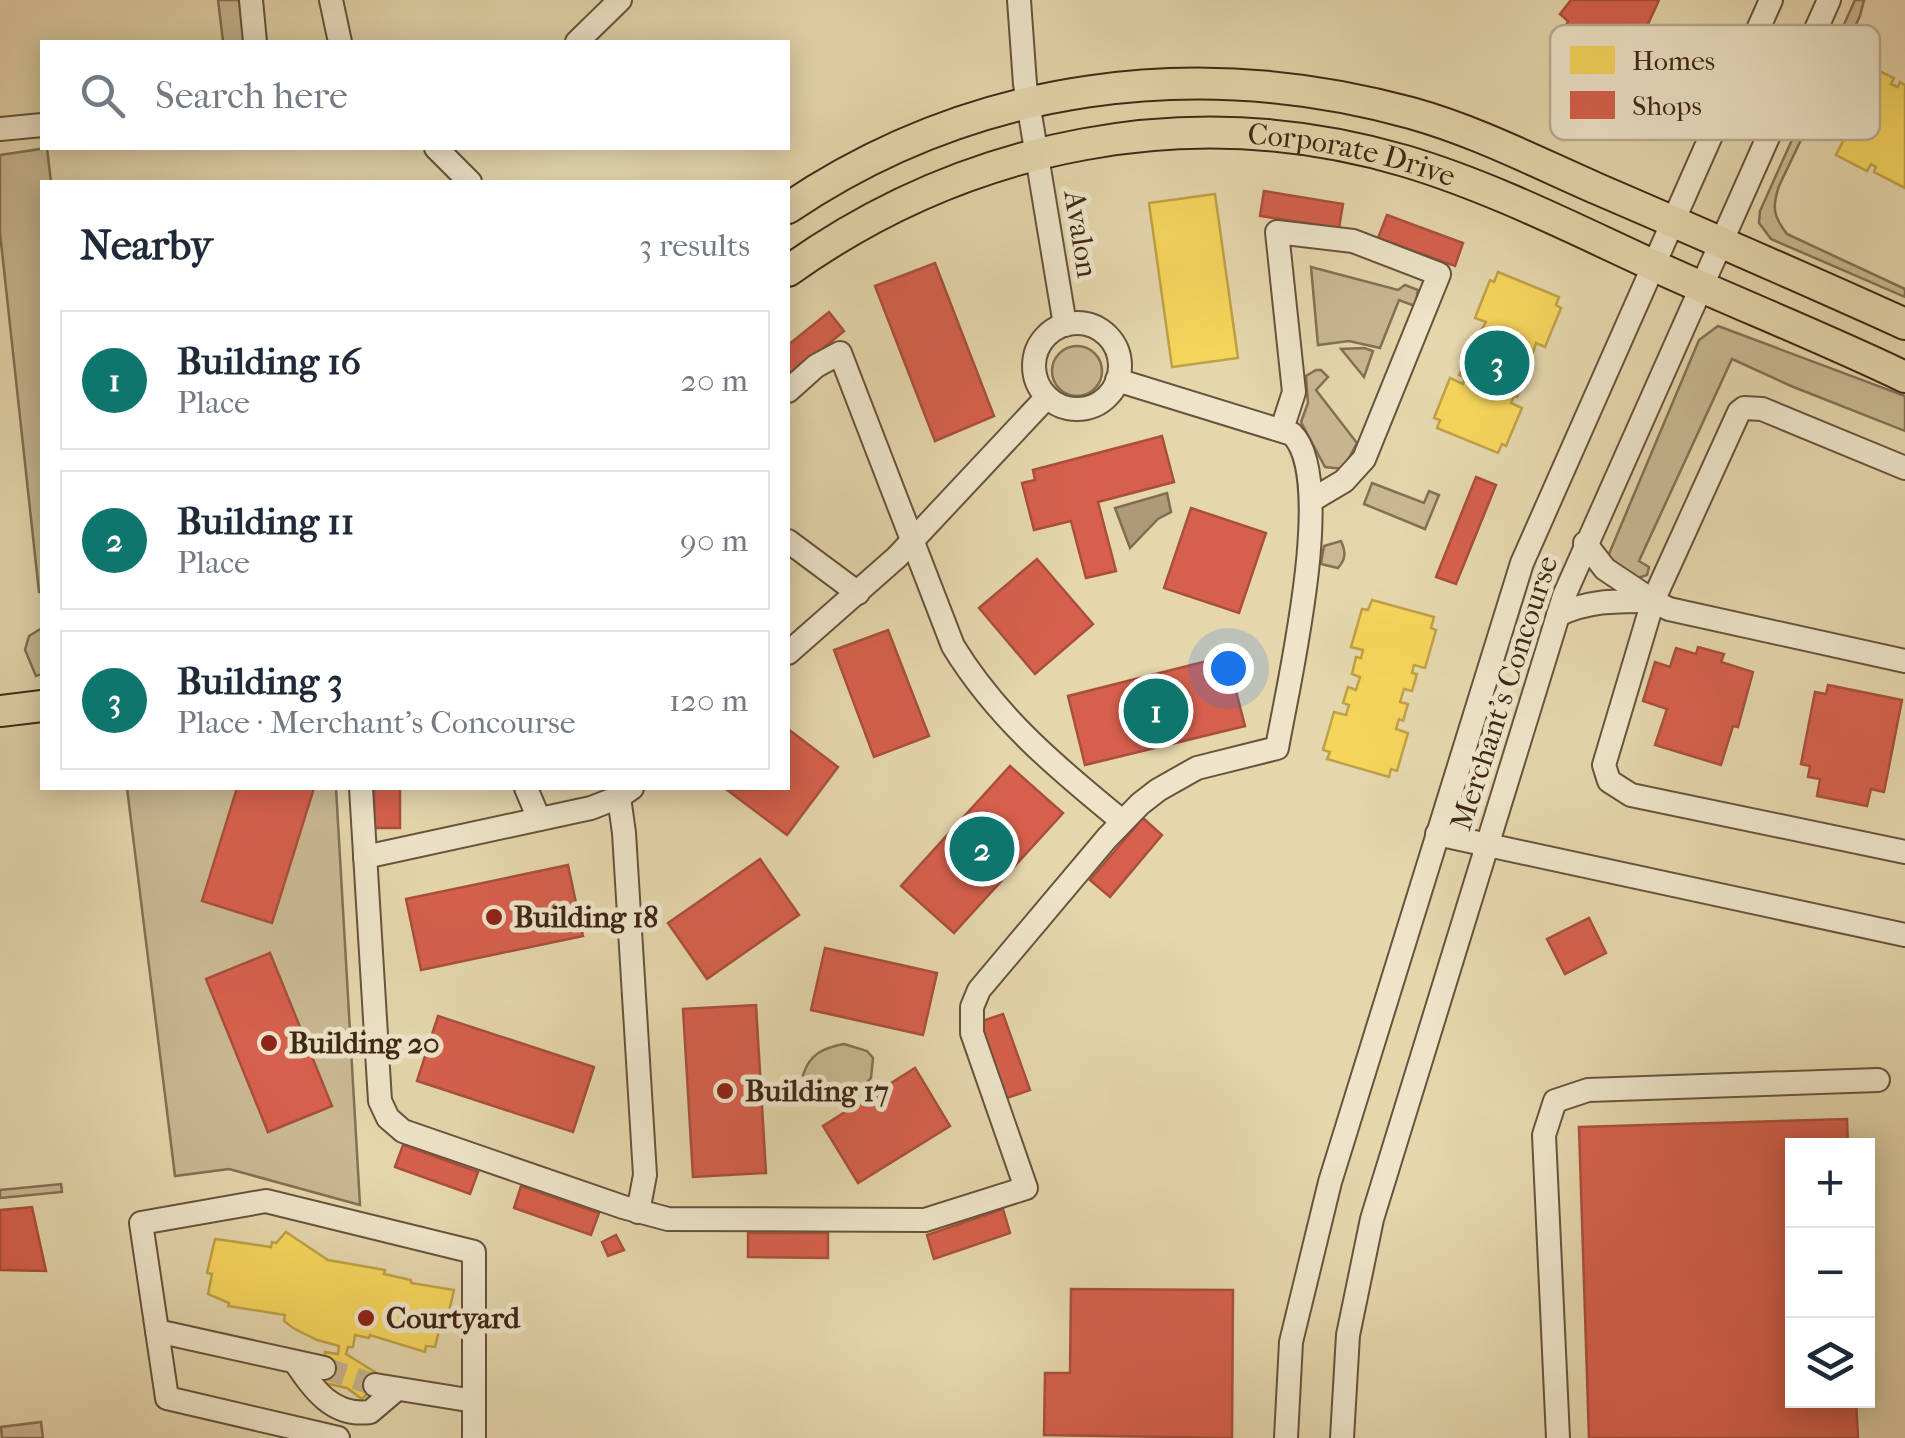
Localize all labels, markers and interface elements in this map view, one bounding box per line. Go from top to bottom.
legend [1550,25,1880,140]
search box [40,40,790,150]
text: Homes [1632,44,1715,77]
icon: search [75,68,130,123]
text: Search here [155,73,348,118]
text: Shops [1632,89,1702,122]
street label: Corporate Drive [1246,117,1460,194]
street label: Avalon [1056,187,1105,281]
text: Nearby [80,221,212,270]
text: 3 results [639,227,750,264]
pin: 3 [1464,326,1530,400]
text: Building 16 [177,339,361,384]
text: 1 [109,362,120,399]
text: 20 m [680,362,748,399]
text: Place [177,384,250,421]
text: Building 11 [177,499,354,544]
text: 2 [106,522,123,559]
text: 90 m [680,522,748,559]
text: Place [177,544,250,581]
street label: Merchant's Concourse [1444,551,1565,835]
your location [1203,643,1254,694]
text: Building 3 [177,659,343,704]
pin: 1 [1124,674,1188,748]
text: 3 [108,682,121,719]
text: 120 m [669,682,748,719]
text: Place · Merchant's Concourse [177,704,576,741]
pin: 2 [950,812,1014,886]
place label: Building 18 [514,900,658,935]
marker: Building 18 [483,906,505,928]
place label: Building 20 [289,1026,440,1061]
marker: Building 20 [258,1032,280,1054]
place label: Building 17 [745,1074,889,1109]
marker: Building 17 [714,1080,736,1102]
map controls [1785,1138,1875,1408]
button: + [1785,1138,1875,1228]
button: − [1785,1228,1875,1318]
place label: Courtyard [386,1301,522,1336]
marker: Courtyard [355,1307,377,1329]
button: layers [1785,1318,1875,1408]

